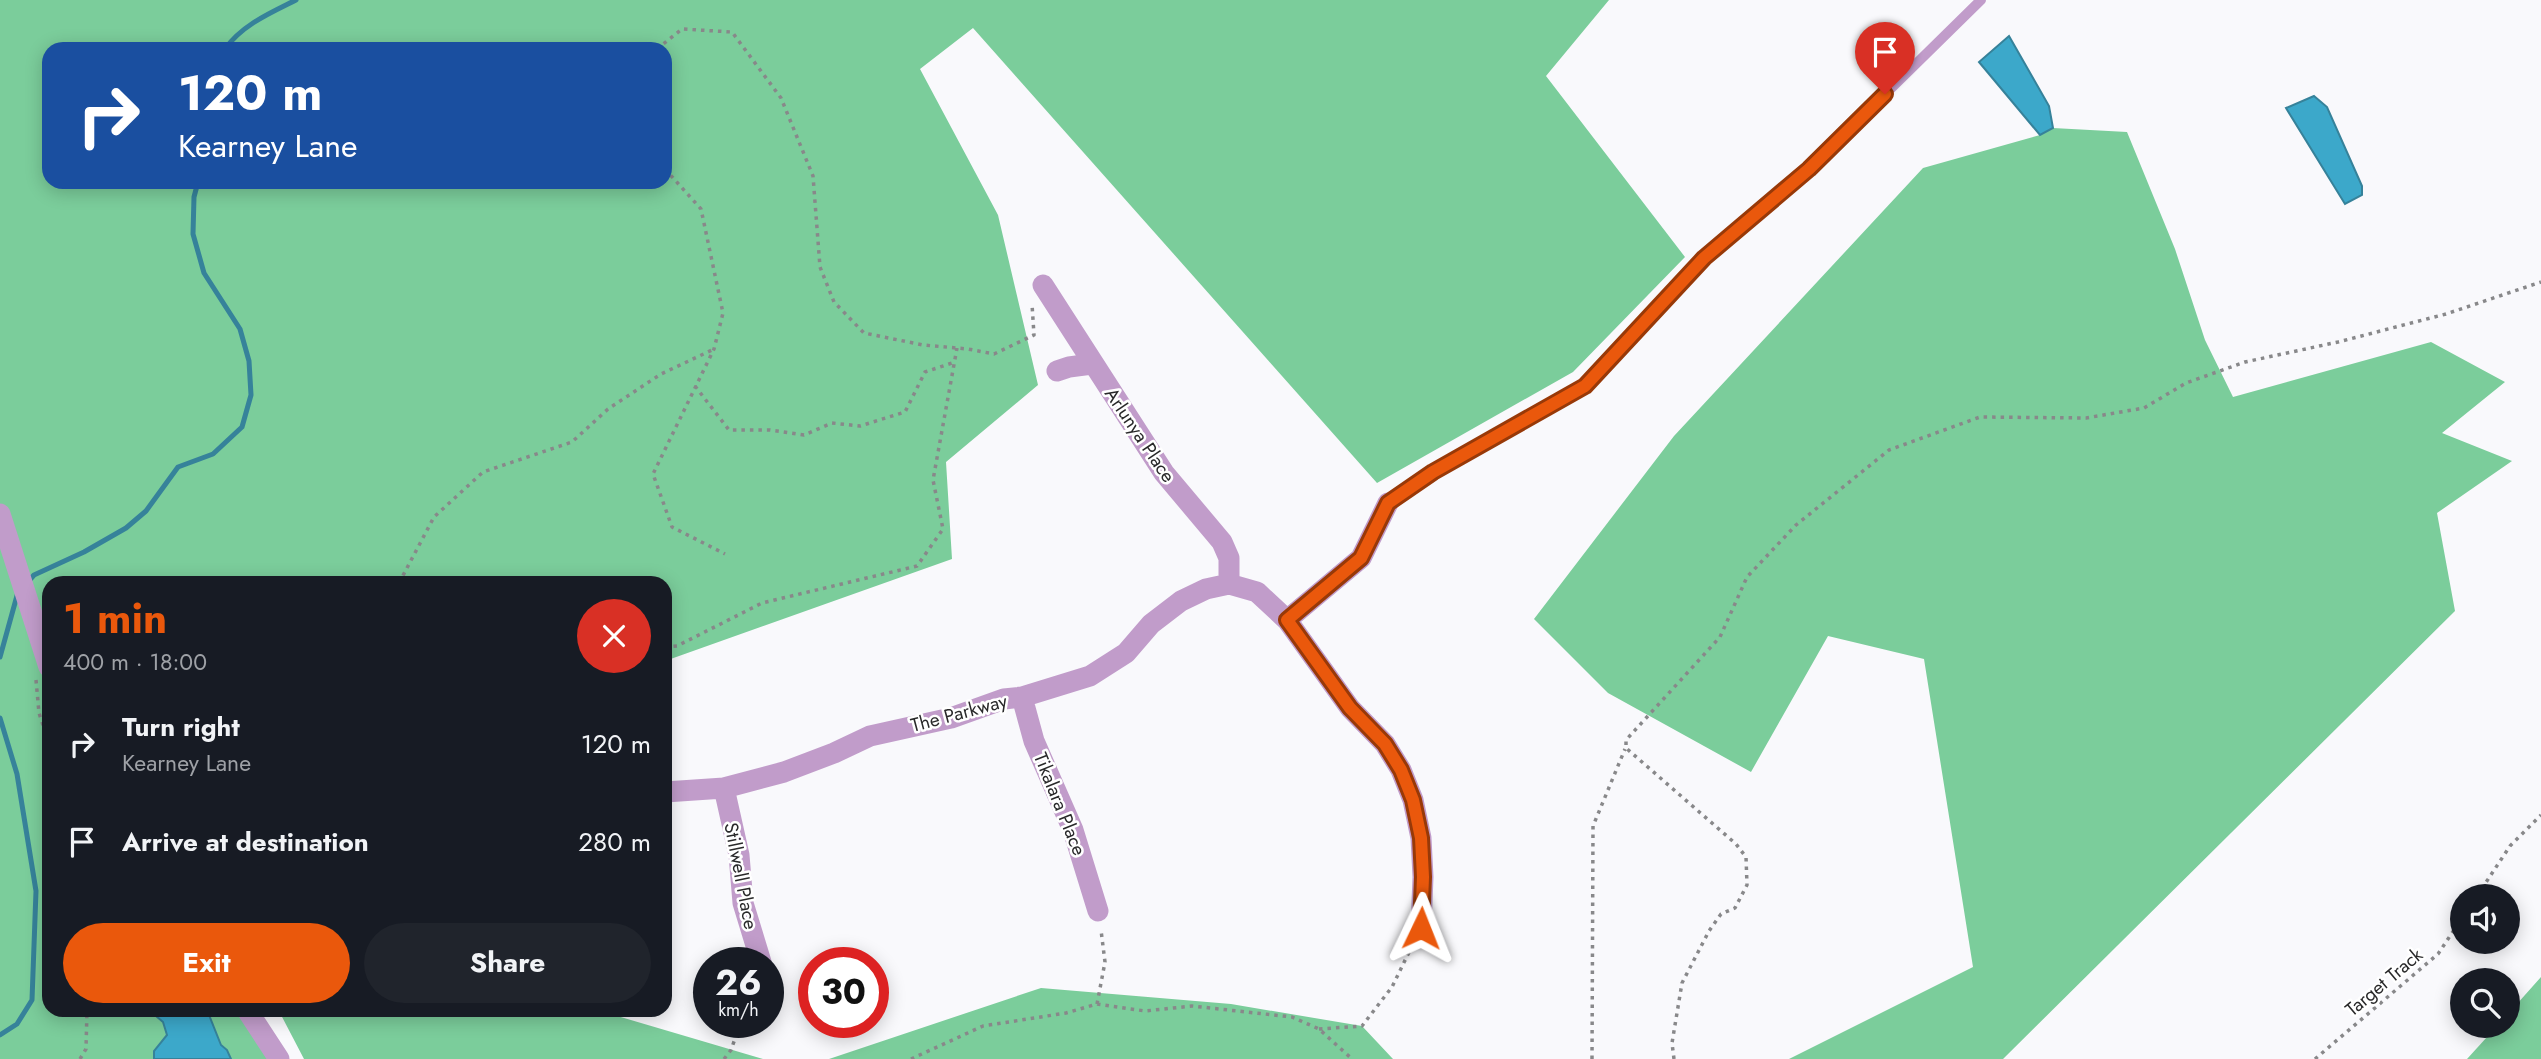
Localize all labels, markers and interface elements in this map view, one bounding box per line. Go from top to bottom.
pin [1855,22,1915,94]
icon: arrive [1866,33,1904,71]
text: 120 m [178,58,322,128]
icon: right [63,70,154,161]
text: Kearney Lane [178,123,358,169]
street label: Arlunya Place [1098,382,1182,488]
text: 1 min [63,588,167,649]
button: close [577,599,651,673]
text: 400 m · 18:00 [63,645,207,679]
street label: The Parkway [908,687,1011,739]
text: Turn right [122,708,240,746]
icon: right [63,725,101,763]
text: 120 m [581,725,651,763]
text: Kearney Lane [122,746,251,780]
street label: Tikalara Place [1027,748,1093,860]
street label: Stillwell Place [717,820,765,932]
icon: arrive [63,823,101,861]
text: Arrive at destination [122,823,369,861]
text: 280 m [578,823,651,861]
map controls [2450,884,2520,1038]
button: sound [2450,884,2520,954]
position arrow [1384,891,1458,965]
button: Exit [63,923,350,1003]
button: Share [364,923,651,1003]
street label: Target Track [2339,941,2429,1022]
speed limit sign: 30 [798,947,889,1038]
text: 26 [715,958,762,1008]
button: search [2450,968,2520,1038]
text: km/h [718,997,759,1023]

